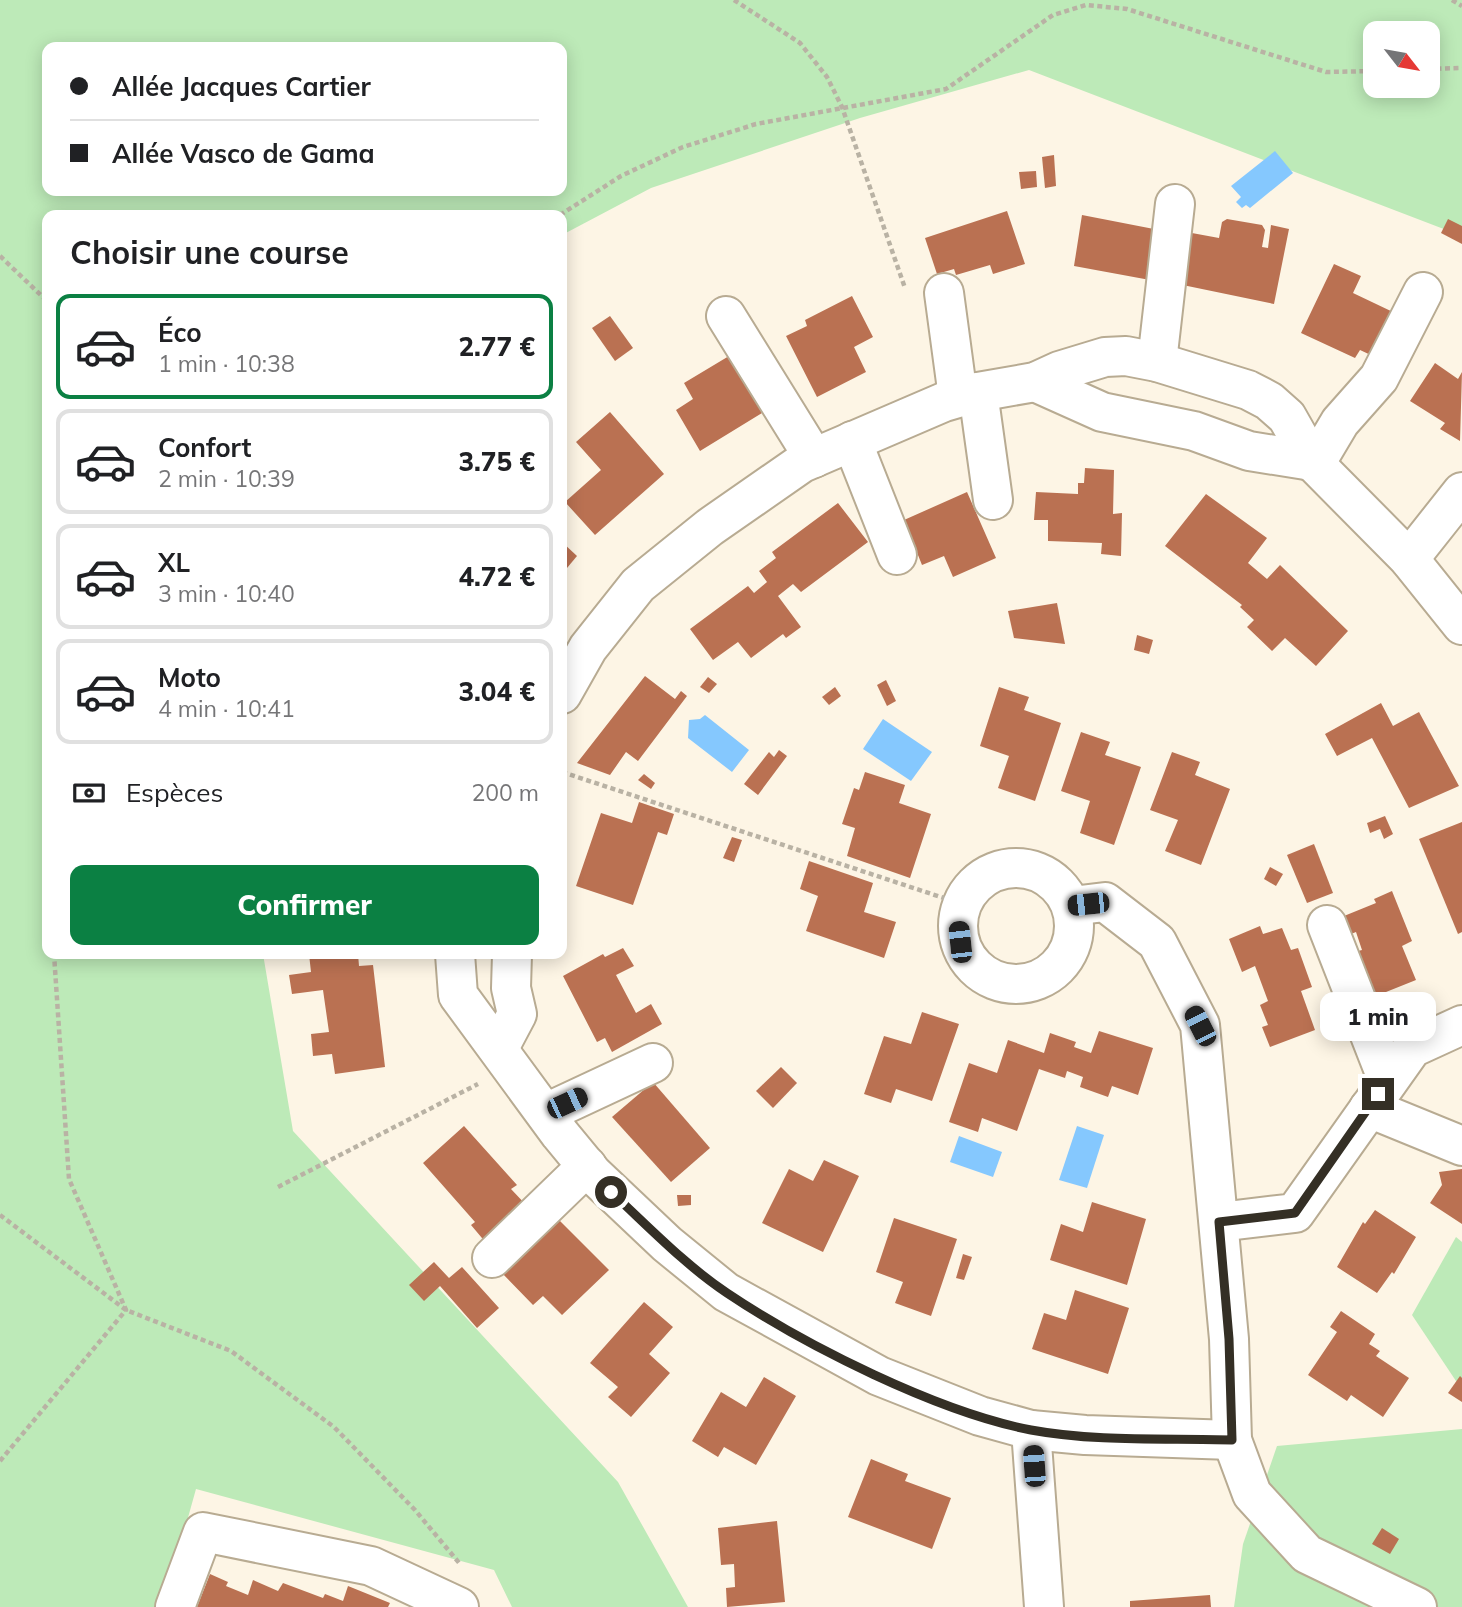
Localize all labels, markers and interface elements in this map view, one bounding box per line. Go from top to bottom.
north arrow [1363,21,1440,98]
map controls [1363,21,1440,98]
text: Allée Jacques Cartier [112,70,371,103]
text: Allée Vasco de Gama [112,137,375,170]
text: Choisir une course [70,232,349,272]
icon: car [74,315,137,378]
text: Éco [158,316,202,349]
text: 2.77 € [459,330,535,363]
text: 1 min · 10:38 [158,349,295,378]
icon: car [74,430,137,493]
text: Confort [158,431,251,464]
text: 3.75 € [459,445,535,478]
text: 2 min · 10:39 [158,464,295,493]
icon: car [74,545,137,608]
text: XL [158,546,190,579]
text: 4.72 € [459,560,535,593]
text: 3 min · 10:40 [158,579,295,608]
icon: car [74,660,137,723]
text: Moto [158,661,221,694]
text: 3.04 € [459,675,535,708]
text: 4 min · 10:41 [158,694,295,723]
icon: cash [70,774,108,812]
text: Espèces [126,776,223,809]
text: 200 m [471,778,539,807]
button: Confirmer [70,865,539,945]
car [1067,891,1110,917]
car [948,920,973,964]
callout: 1 min [1320,992,1436,1042]
text: 1 min [1347,1002,1409,1031]
car [1182,1003,1219,1049]
route end [1362,1078,1394,1110]
car [544,1085,591,1121]
route start [595,1176,627,1208]
car [1023,1444,1046,1488]

